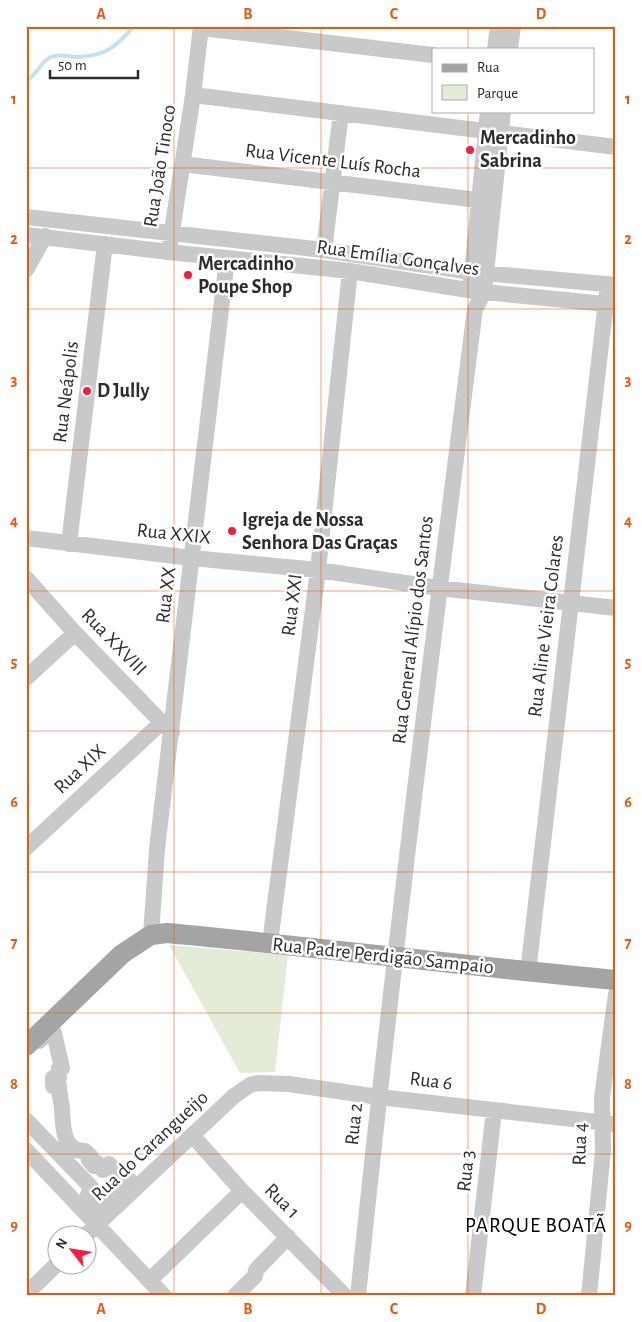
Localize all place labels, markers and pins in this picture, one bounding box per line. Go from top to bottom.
place label: Mercadinho Sabrina [480,128,576,171]
marker: Mercadinho Sabrina [464,144,476,156]
place label: Mercadinho Poupe Shop [198,254,294,297]
marker: Mercadinho Poupe Shop [182,269,194,281]
place label: D Jully [97,381,150,401]
marker: D Jully [81,385,93,397]
place label: Igreja de Nossa Senhora Das Graças [242,510,398,553]
marker: Igreja de Nossa Senhora Das Graças [226,525,238,537]

